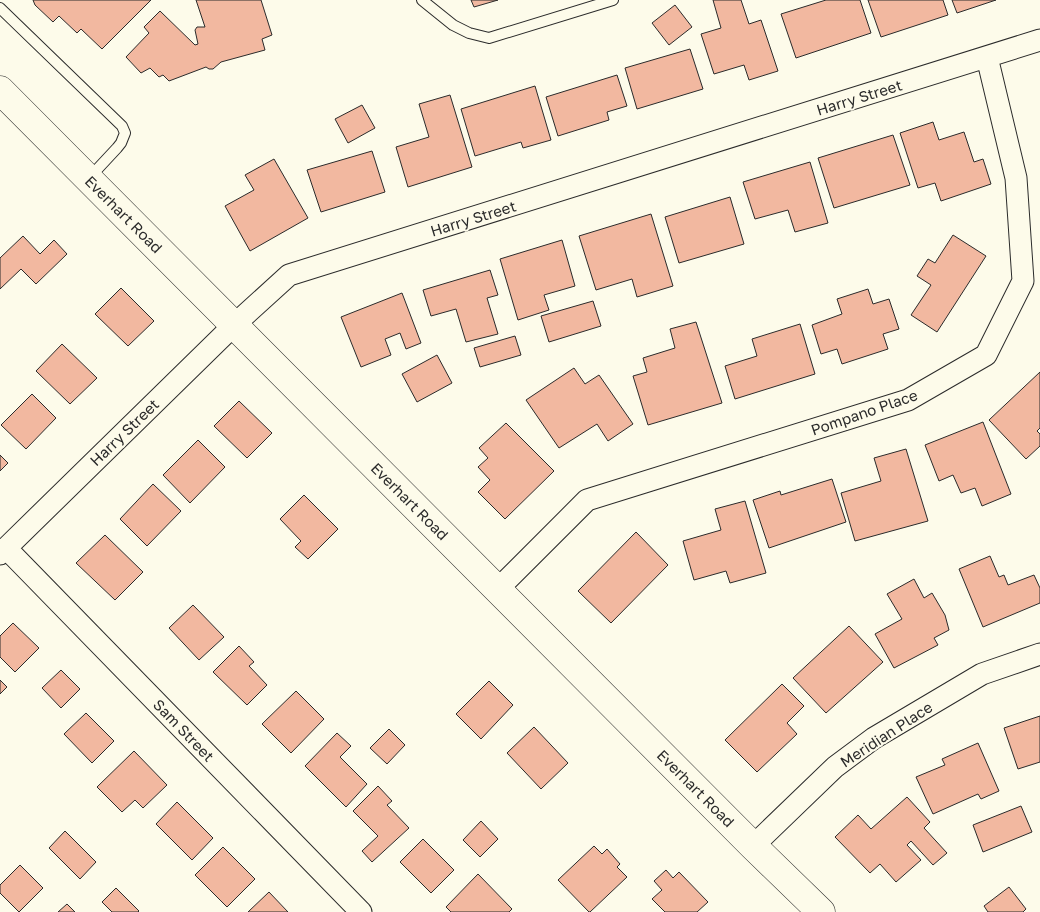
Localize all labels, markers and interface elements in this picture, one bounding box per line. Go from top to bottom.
street label: Harry Street [814,75,904,119]
street label: Everhart Road [82,172,166,256]
street label: Harry Street [428,196,518,240]
street label: Pompano Place [808,385,920,439]
street label: Harry Street [86,395,162,469]
street label: Everhart Road [368,459,452,543]
street label: Sam Street [150,695,218,765]
street label: Meridian Place [837,697,936,770]
street label: Everhart Road [654,746,738,830]

